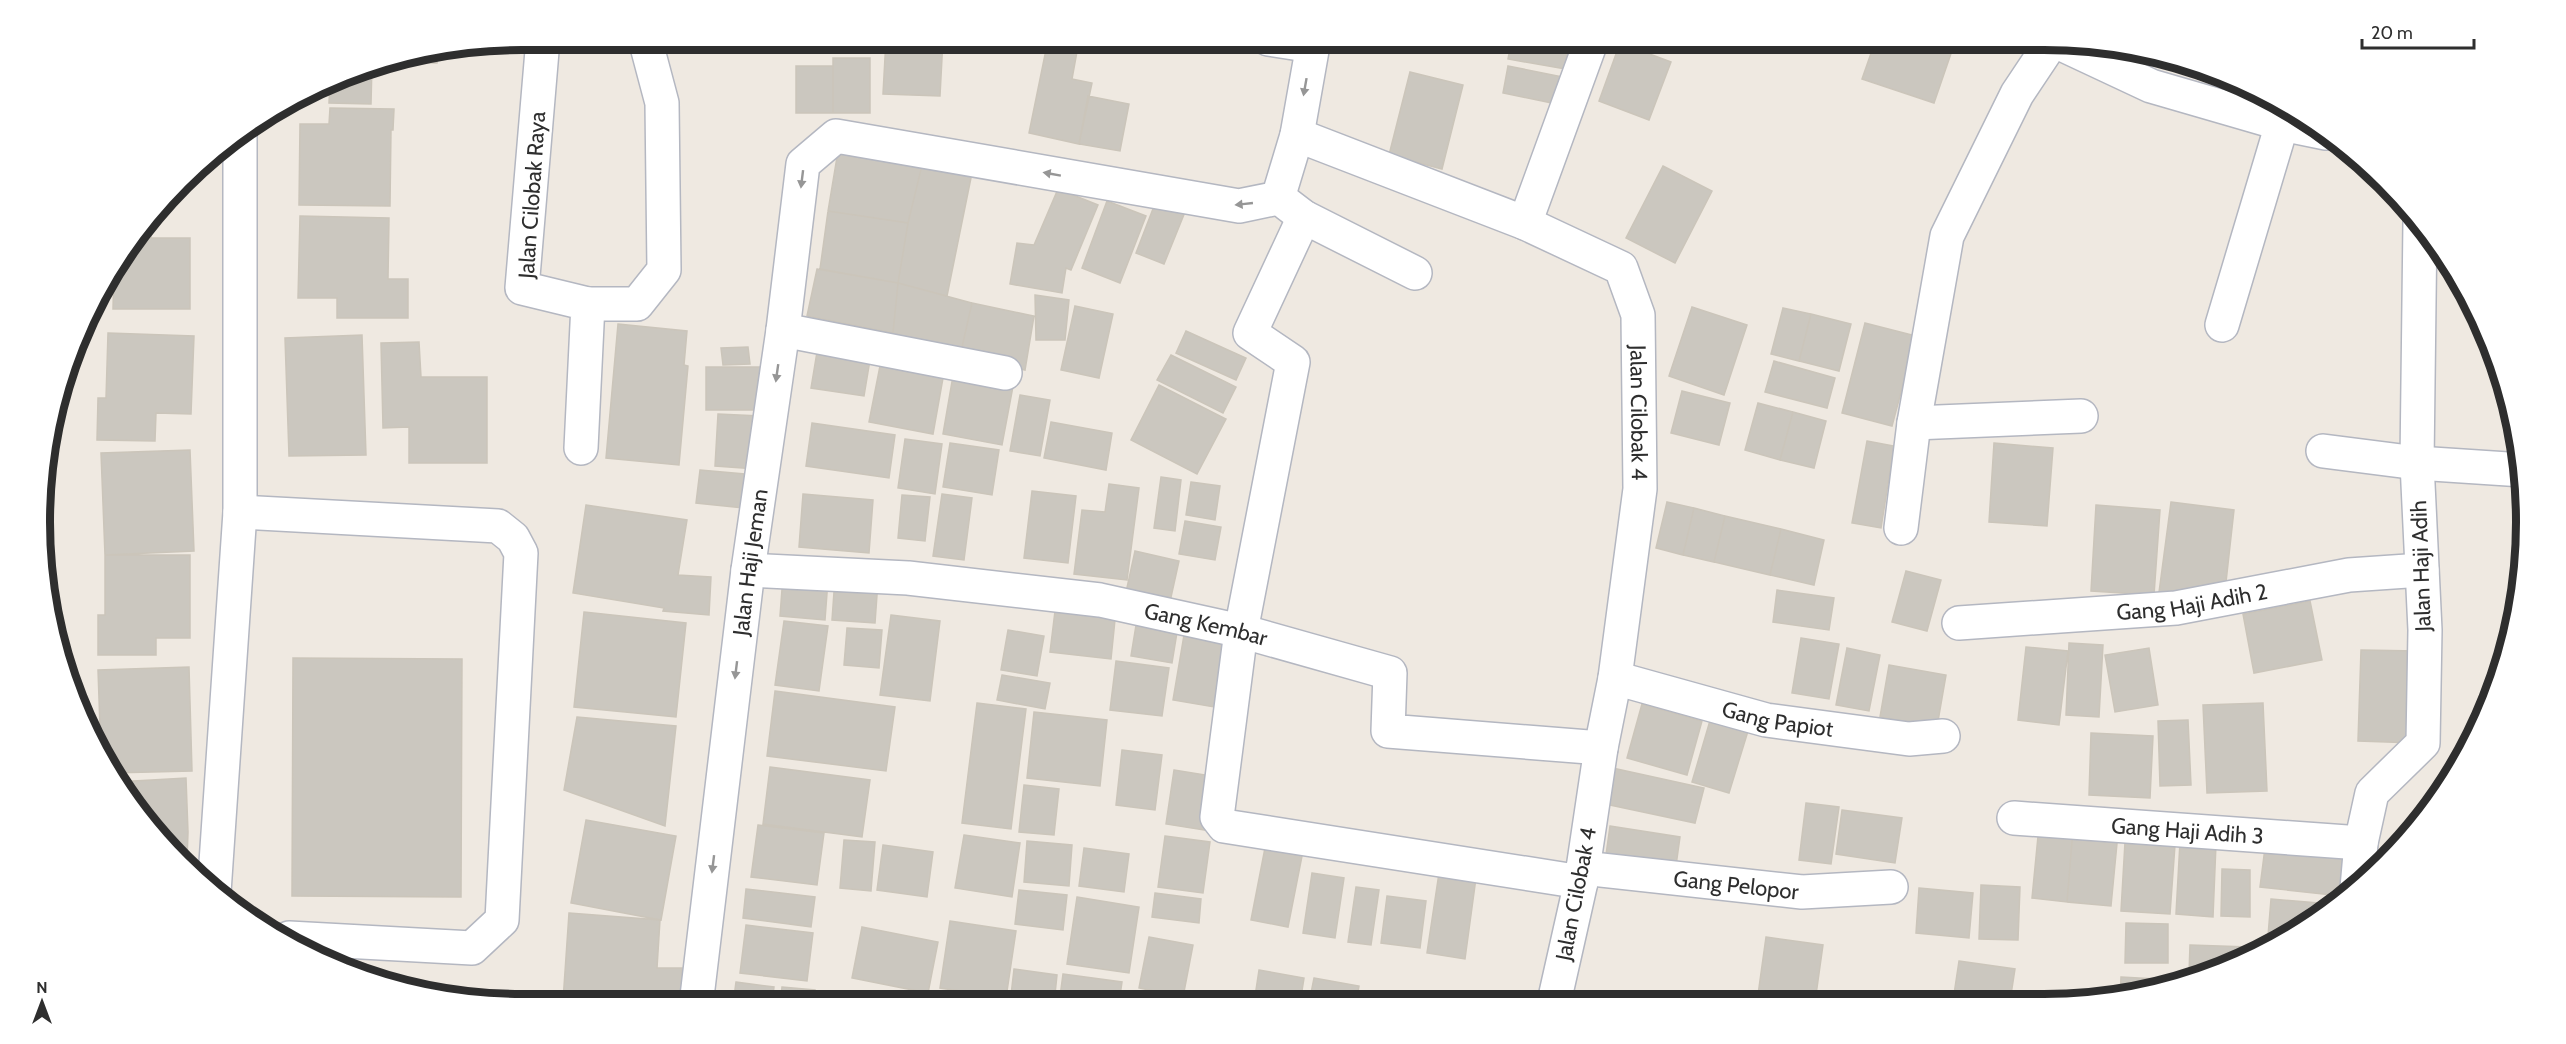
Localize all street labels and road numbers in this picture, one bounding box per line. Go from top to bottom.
street label: Jalan Cilobak Raya [513,110,551,280]
street label: Jalan Cilobak 4 [1625,344,1653,481]
street label: Jalan Haji Jeman [727,487,773,638]
street label: Jalan Haji Adih [2405,500,2437,633]
street label: Gang Haji Adih 2 [2115,577,2270,626]
street label: Gang Kembar [1142,597,1271,651]
street label: Gang Papiot [1719,695,1835,742]
street label: Gang Haji Adih 3 [2110,812,2265,849]
street label: Jalan Cilobak 4 [1550,825,1602,964]
street label: Gang Pelopor [1672,865,1800,905]

